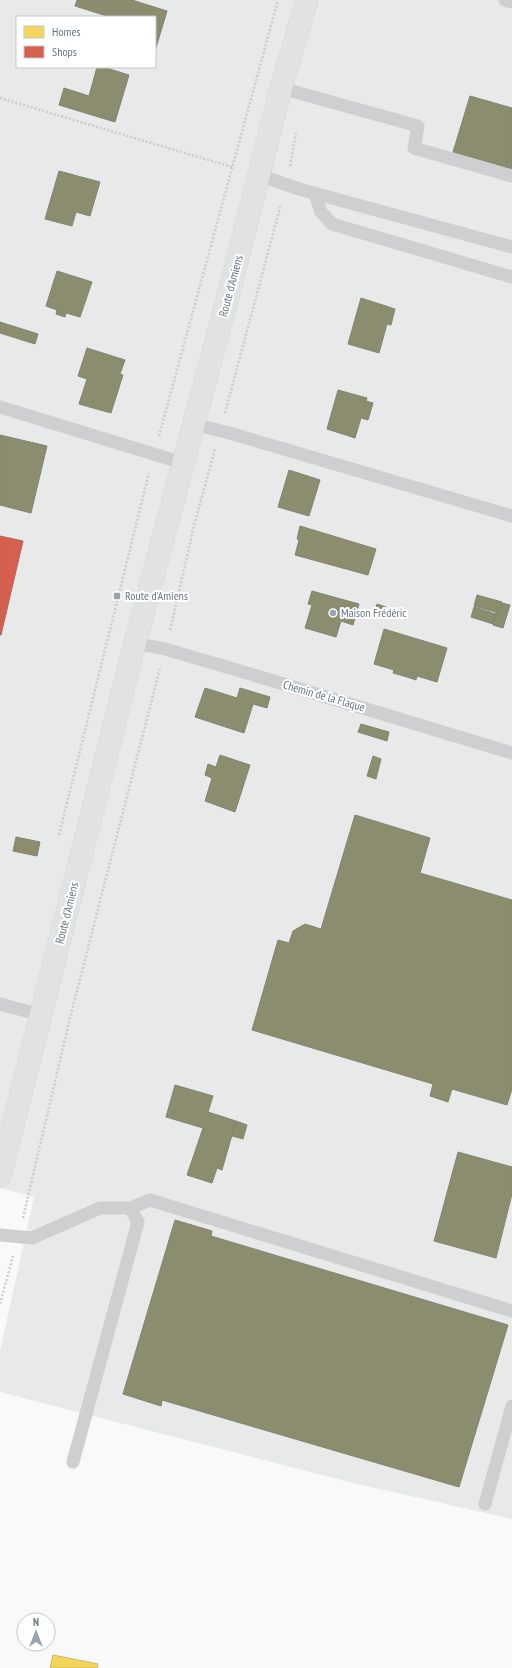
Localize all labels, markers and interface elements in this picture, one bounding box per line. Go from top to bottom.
legend [16,16,156,68]
text: Homes [52,24,80,39]
text: Shops [52,44,77,59]
street label: Route d'Amiens [215,254,246,318]
place label: Route d'Amiens [125,588,188,603]
marker: Route d'Amiens [112,591,122,601]
place label: Maison Frédéric [341,605,407,620]
marker: Maison Frédéric [328,608,338,618]
street label: Chemin de la Flaque [281,677,367,714]
street label: Route d'Amiens [52,881,81,945]
north arrow [16,1612,56,1652]
text: N [33,1615,39,1629]

